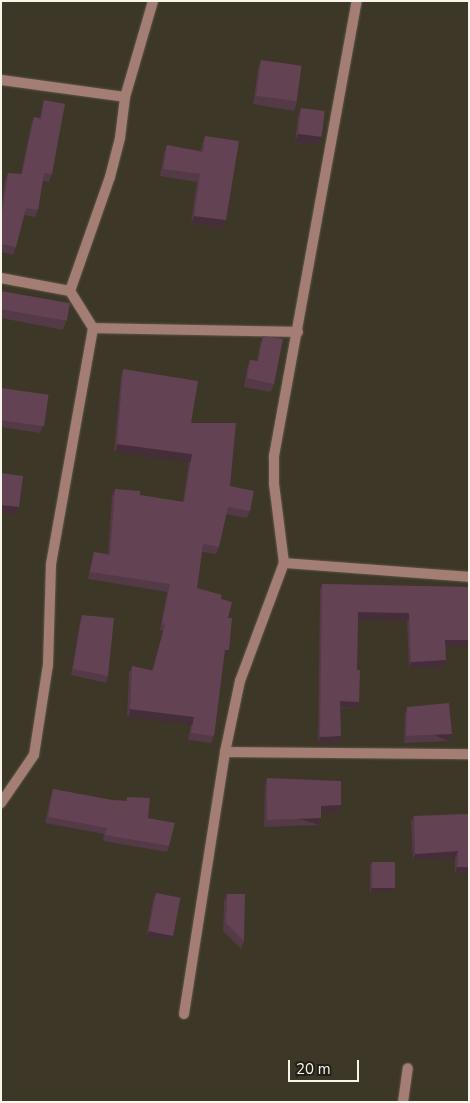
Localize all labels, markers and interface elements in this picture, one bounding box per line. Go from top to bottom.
scale bar [290,1050,361,1082]
text: 20 m [296,1059,331,1079]

